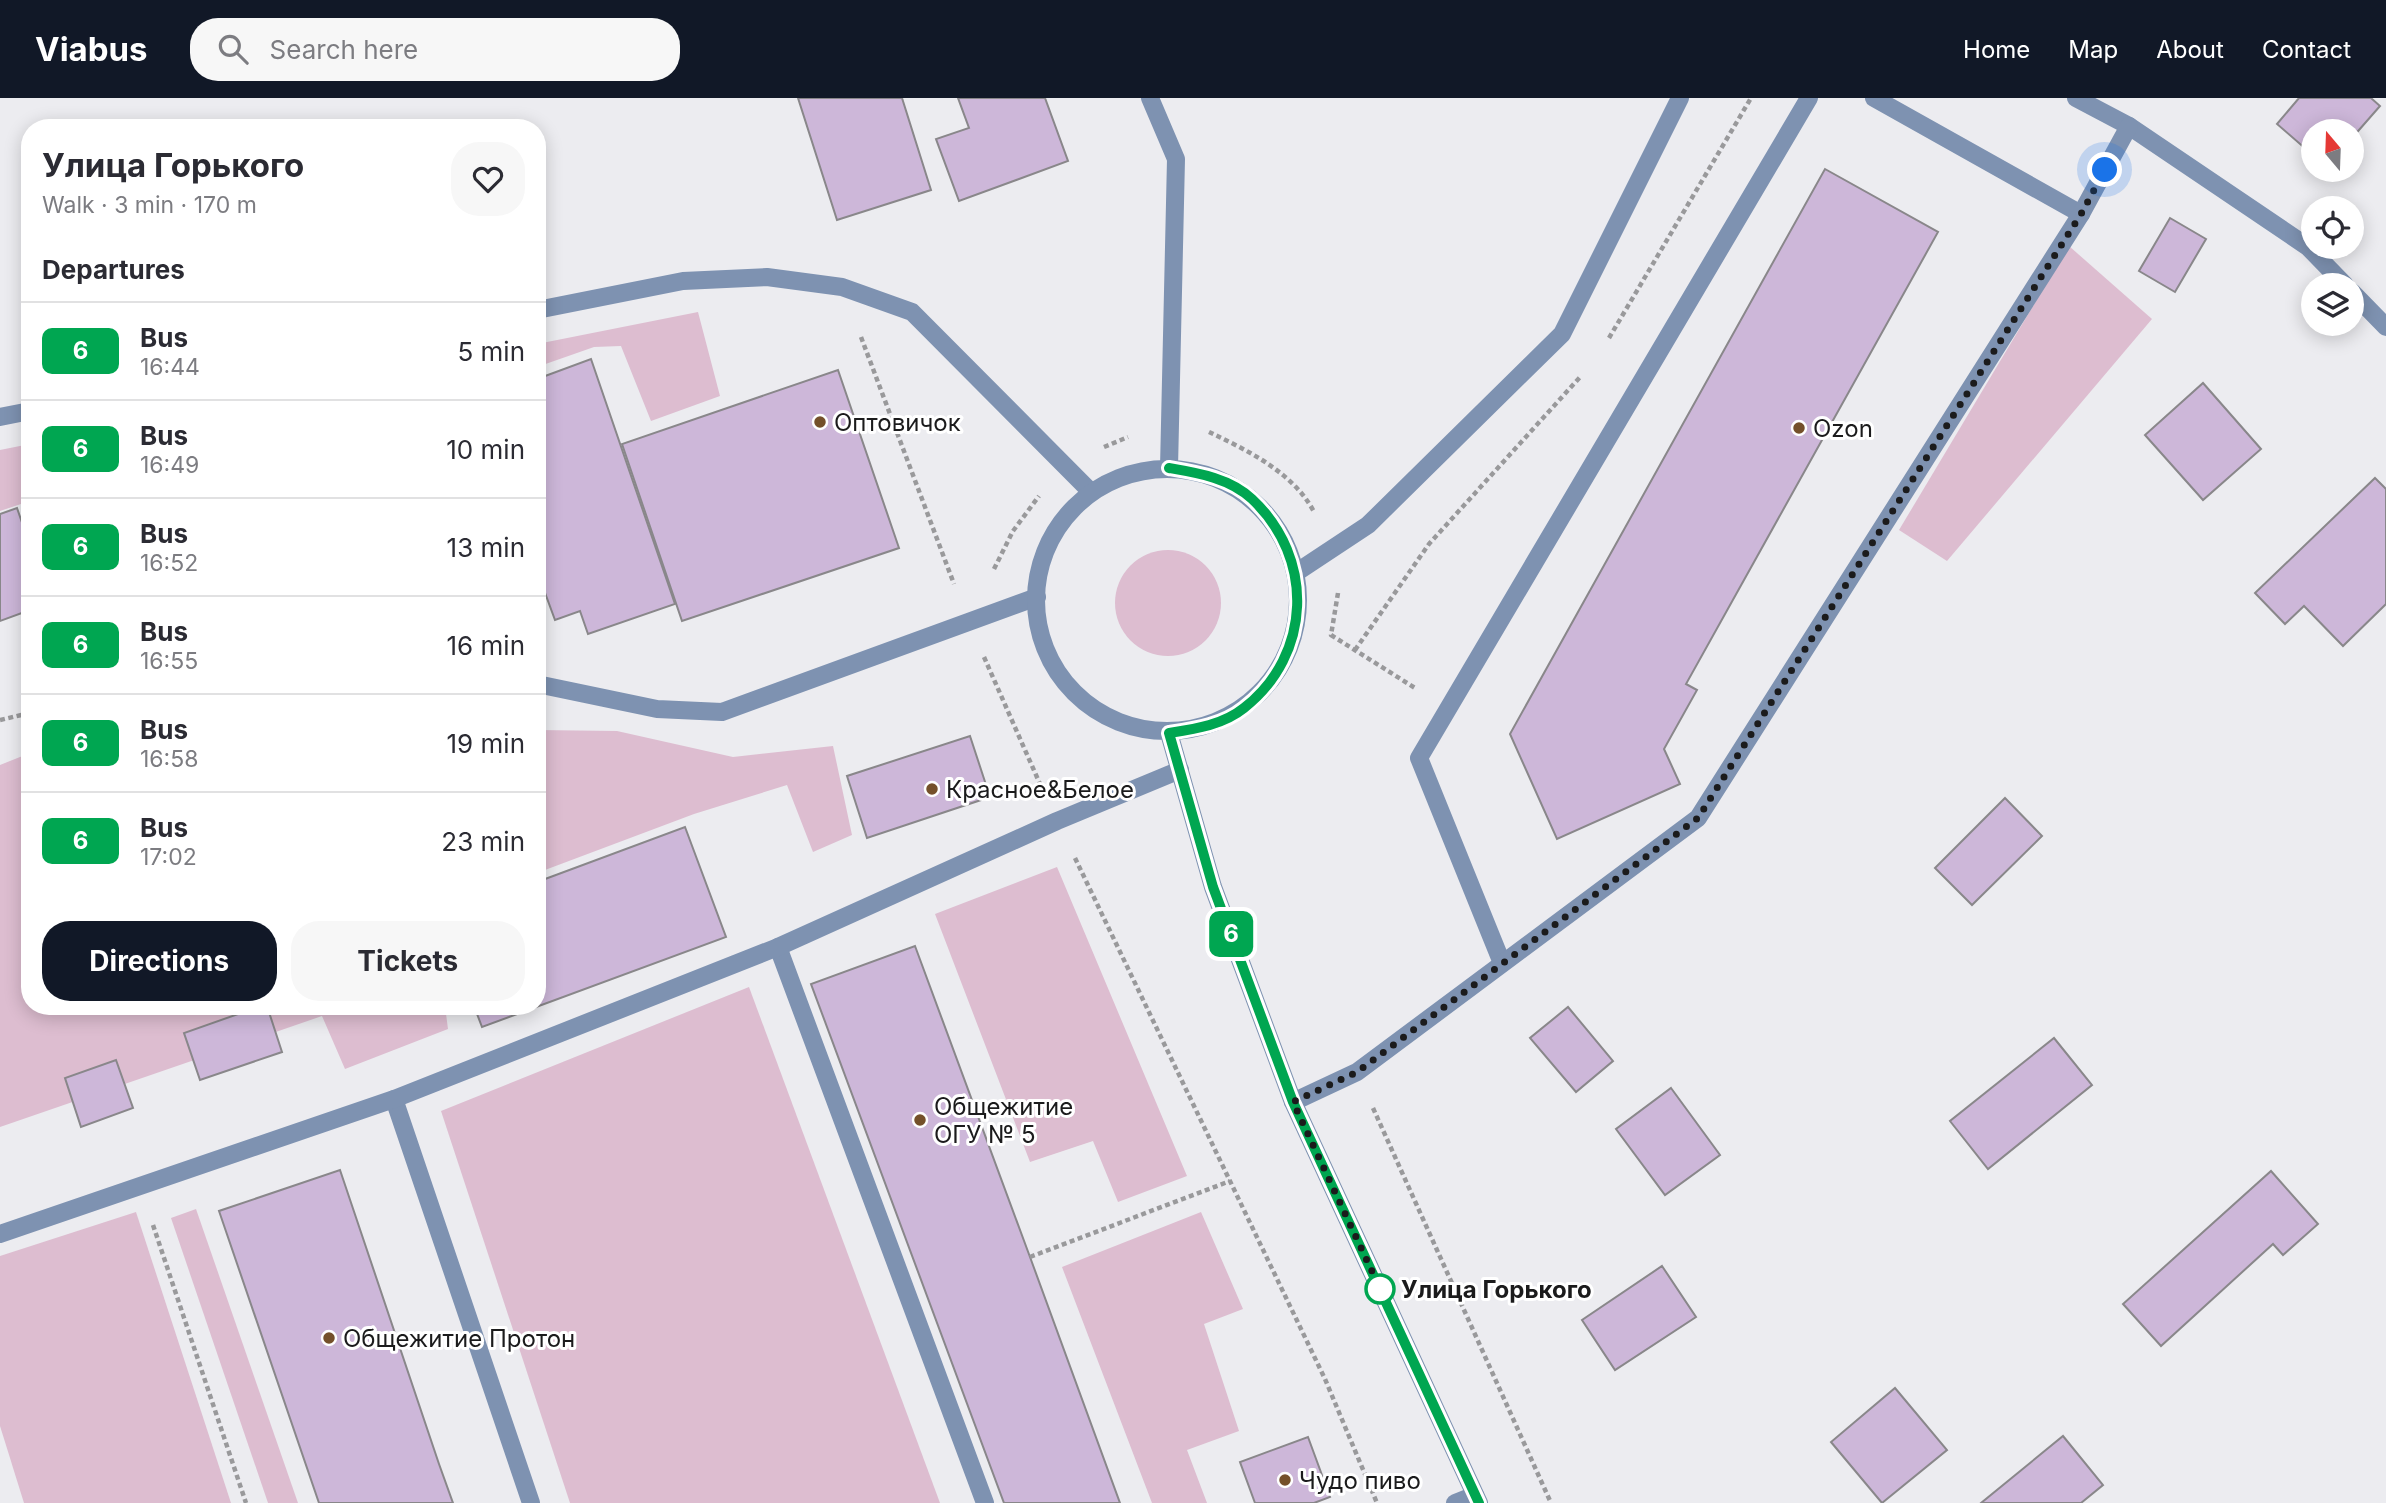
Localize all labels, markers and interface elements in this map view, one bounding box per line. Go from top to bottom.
search box [190,18,680,81]
text: Viabus [35,29,148,69]
icon: search [214,30,252,68]
text: Search here [270,34,418,65]
text: Home [1963,35,2030,64]
text: Map [2068,35,2118,64]
text: About [2156,35,2224,64]
text: Contact [2262,35,2351,64]
north arrow [2301,119,2364,182]
map controls [2301,119,2364,336]
button: heart [451,142,525,216]
text: Улица Горького [42,145,304,185]
your location [2087,152,2122,187]
text: Walk · 3 min · 170 m [42,191,257,219]
button: locate [2301,196,2364,259]
text: Departures [42,254,185,285]
button: layers [2301,273,2364,336]
text: Bus [140,322,188,353]
text: 6 [73,336,88,365]
text: 5 min [457,336,525,367]
text: 16:44 [140,353,200,381]
place label: Оптовичок [834,408,961,437]
marker: Оптовичок [812,414,828,430]
place label: Ozon [1813,414,1873,443]
text: Bus [140,420,188,451]
marker: Ozon [1791,420,1807,436]
text: 6 [73,434,88,463]
text: 10 min [446,434,525,465]
text: 16:49 [140,451,199,479]
text: Bus [140,518,188,549]
text: 6 [73,532,88,561]
text: 13 min [447,532,525,563]
text: 16:52 [140,549,198,577]
text: Bus [140,616,188,647]
text: 6 [73,630,88,659]
text: 16 min [447,630,525,661]
text: 16:55 [140,647,198,675]
text: Bus [140,714,188,745]
text: 6 [73,728,88,757]
text: 19 min [447,728,525,759]
text: 16:58 [140,745,198,773]
place label: Красное&Белое [946,775,1134,804]
marker: Красное&Белое [924,781,940,797]
text: Bus [140,812,188,843]
text: 6 [73,826,88,855]
text: 23 min [441,826,525,857]
text: 17:02 [140,843,197,871]
line badge: 6 [1208,911,1254,957]
text: 6 [1223,919,1239,948]
button: Directions [42,921,277,1001]
button: Tickets [291,921,525,1001]
place label: Общежитие ОГУ № 5 [934,1092,1073,1149]
marker: Общежитие ОГУ № 5 [912,1112,928,1128]
marker: Улица Горького [1365,1274,1395,1304]
place label: Улица Горького [1401,1275,1592,1304]
place label: Общежитие Протон [343,1324,575,1353]
marker: Общежитие Протон [321,1330,337,1346]
place label: Чудо пиво [1299,1466,1421,1495]
marker: Чудо пиво [1277,1472,1293,1488]

